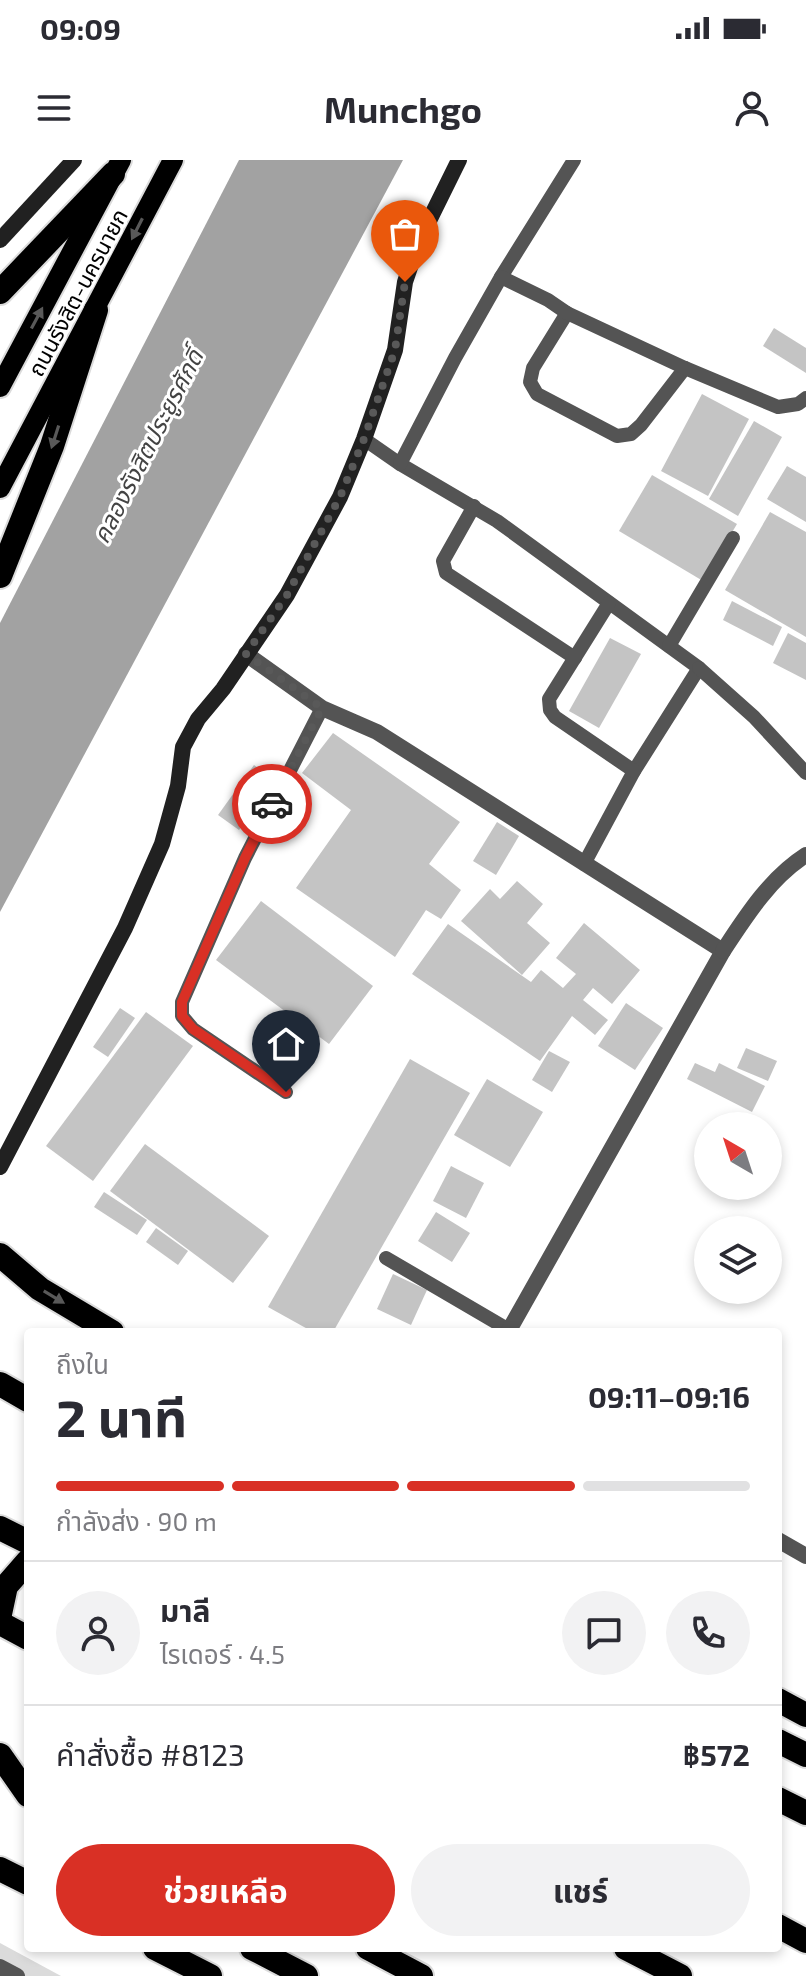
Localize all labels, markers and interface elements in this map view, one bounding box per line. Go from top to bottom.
text: 09:09 [40,10,121,46]
icon: menu [32,86,76,130]
icon: person [730,86,774,130]
text: Munchgo [324,87,482,130]
pin [371,200,439,282]
street label: ถนนรังสิต-นครนายก [22,204,132,380]
icon: bag [383,212,427,256]
one-way arrow [130,218,144,241]
one-way arrow [29,307,43,329]
water label: คลองรังสิตประยูรศักดิ์ [86,339,213,549]
one-way arrow [48,426,61,450]
courier [232,764,312,844]
icon: car [250,782,294,826]
pin [252,1010,320,1092]
icon: home [264,1022,308,1066]
north arrow [694,1112,782,1200]
map controls [694,1112,782,1304]
button: layers [694,1216,782,1304]
one-way arrow [43,1290,65,1304]
text: ถึงใน [56,1348,109,1379]
text: 09:11–09:16 [588,1378,750,1414]
text: 2 นาที [56,1385,187,1447]
text: กำลังส่ง · 90 m [56,1505,217,1536]
button: person [56,1591,140,1675]
button: chat [562,1591,646,1675]
button: phone [666,1591,750,1675]
text: มาลี [160,1592,210,1628]
text: ไรเดอร์ · 4.5 [160,1638,285,1669]
text: คำสั่งซื้อ #8123 [56,1736,245,1772]
text: ฿572 [683,1736,750,1772]
button: ช่วยเหลือ [56,1844,395,1936]
button: แชร์ [411,1844,750,1936]

